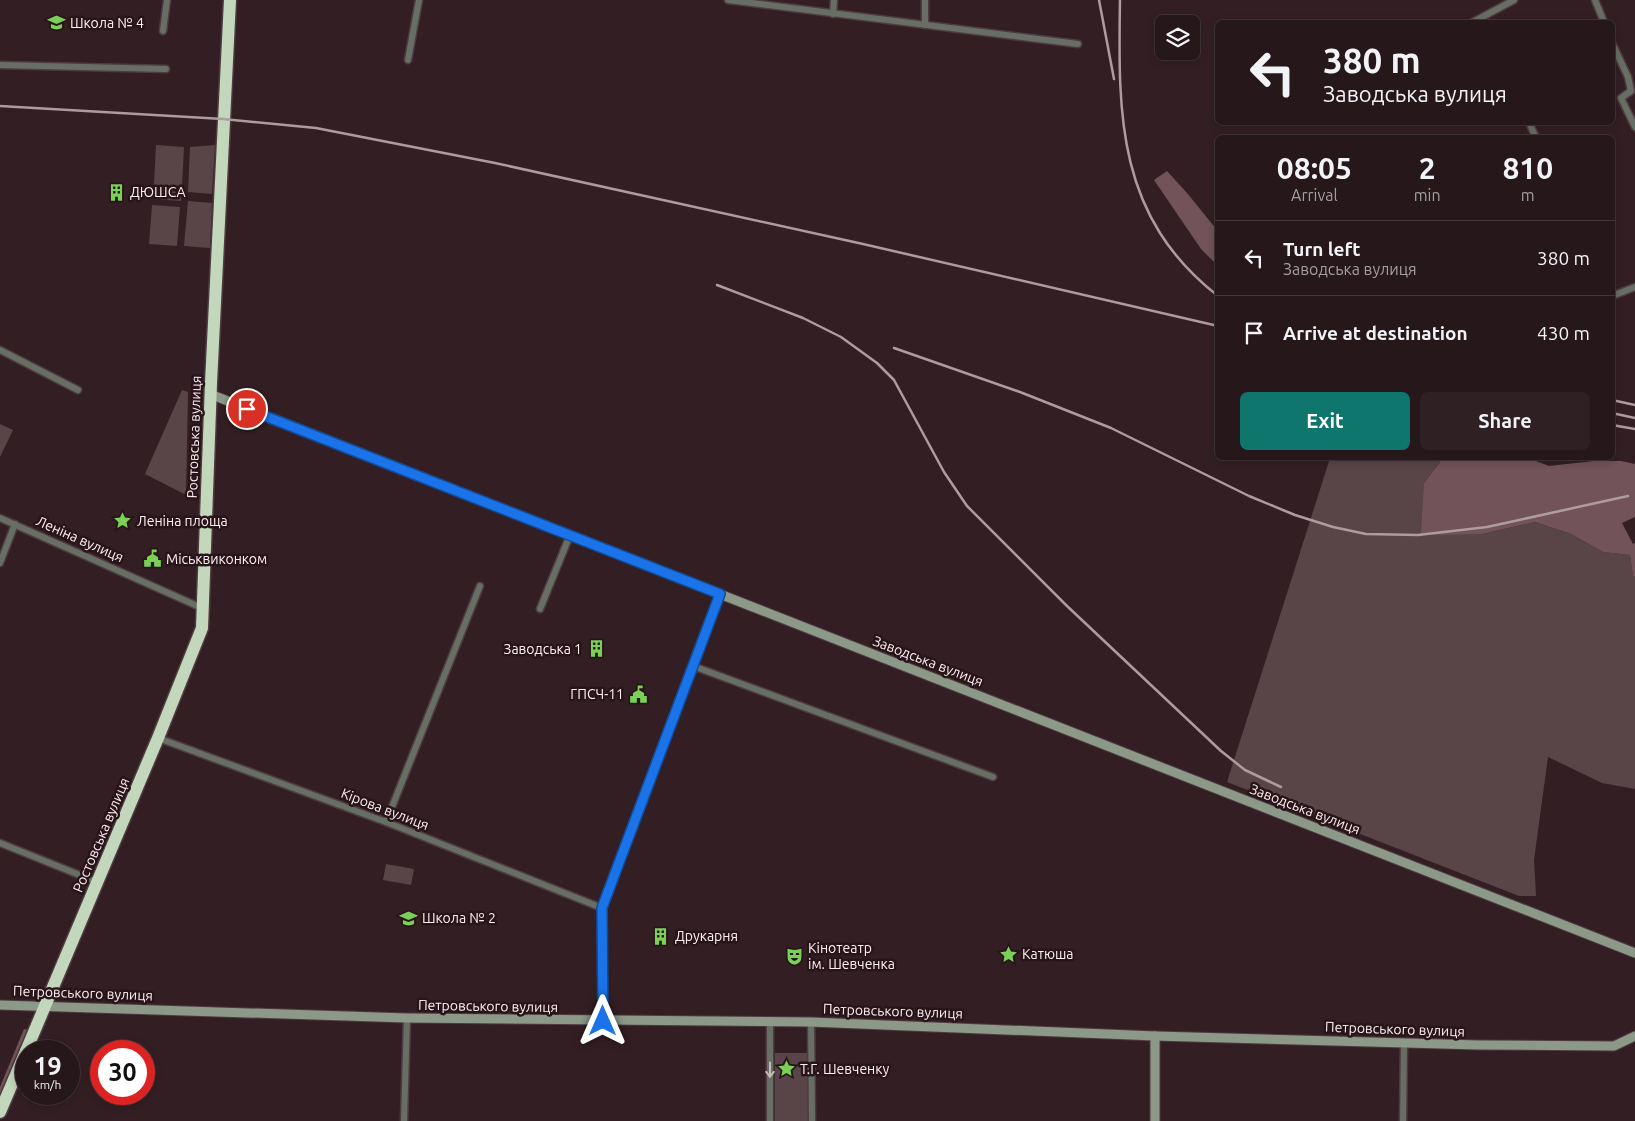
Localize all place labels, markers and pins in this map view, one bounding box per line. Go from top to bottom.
school or university icon: Школа № 4 [46,13,66,33]
place label: Школа № 4 [70,15,144,31]
building icon: ДЮШСА [106,182,126,202]
place label: ДЮШСА [130,184,186,200]
pin [226,388,268,430]
place icon: Леніна площа [113,511,133,531]
place label: Леніна площа [137,513,228,529]
public building icon: Міськвиконком [142,549,162,569]
place label: Міськвиконком [166,551,267,567]
building icon: Заводська 1 [586,639,606,659]
place label: Заводська 1 [504,641,582,657]
public building icon: ГПСЧ-11 [628,684,648,704]
place label: ГПСЧ-11 [570,686,624,702]
school or university icon: Школа № 2 [398,908,418,928]
place label: Школа № 2 [422,910,496,926]
building icon: Друкарня [651,926,671,946]
place label: Друкарня [675,928,738,944]
place label: Кінотеатр ім. Шевченка [808,940,895,972]
place icon: Катюша [998,944,1018,964]
theatre icon: Кінотеатр ім. Шевченка [784,946,804,966]
place label: Катюша [1022,946,1074,962]
place icon: Т.Г. Шевченку [776,1059,796,1079]
place label: Т.Г. Шевченку [800,1061,890,1077]

